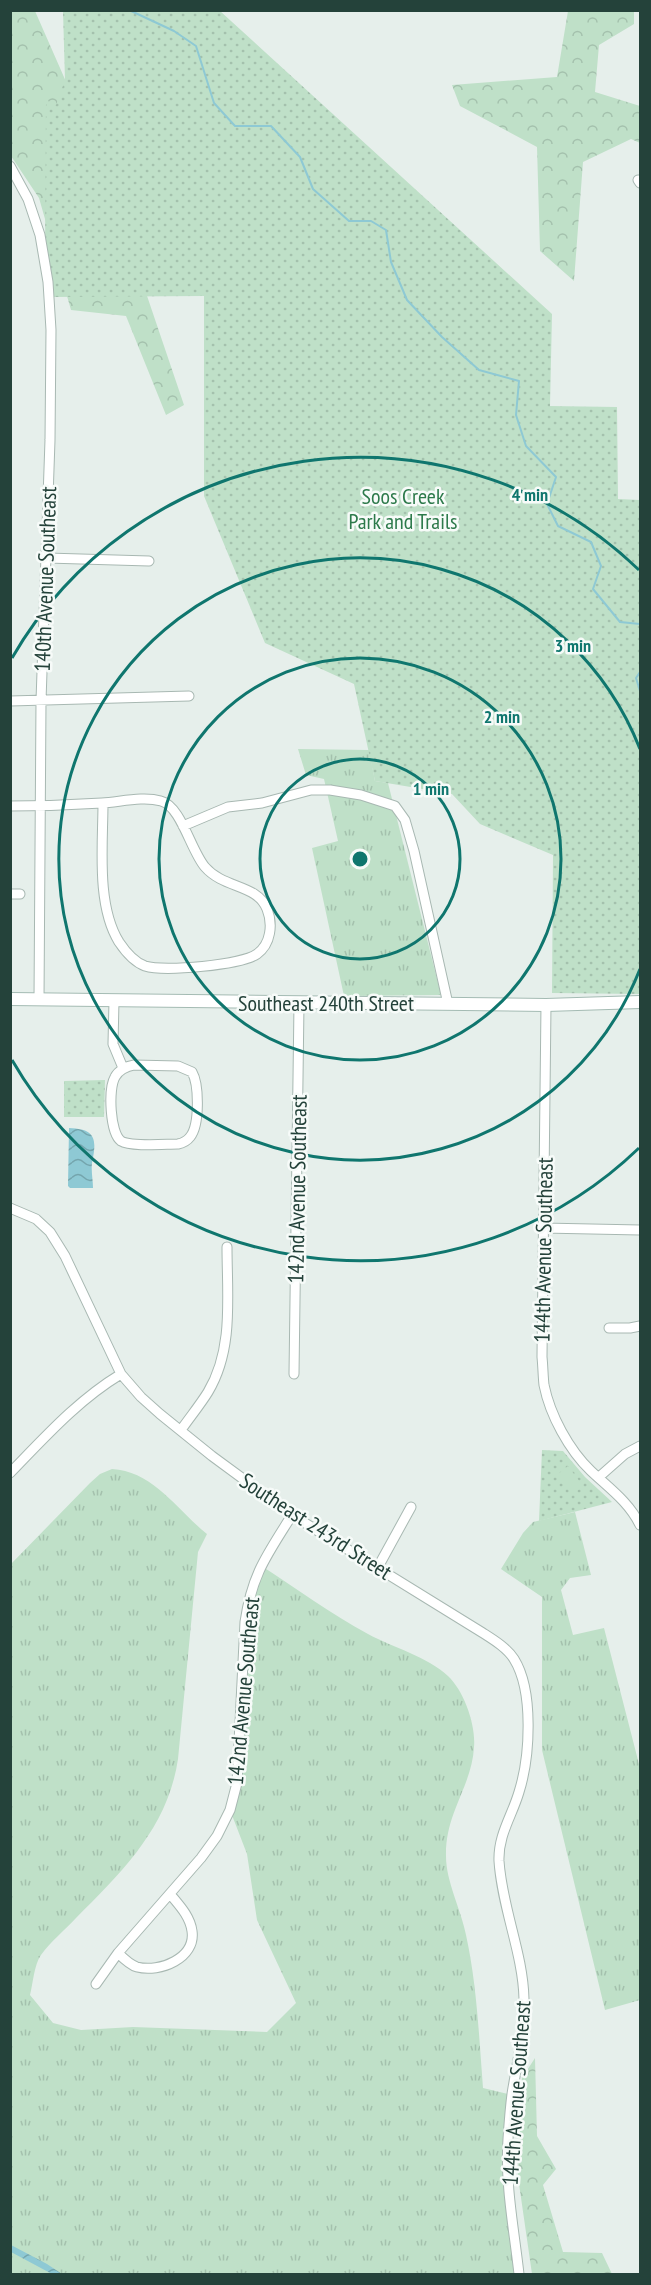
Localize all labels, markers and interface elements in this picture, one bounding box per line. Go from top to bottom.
park label: Soos Creek Park and Trails [348,482,458,535]
text: 4 min [512,483,548,506]
street label: 140th Avenue Southeast [28,486,62,672]
text: 3 min [555,634,591,657]
text: 2 min [484,705,520,728]
text: 1 min [413,777,449,800]
centre of rings [350,849,370,869]
street label: Southeast 240th Street [238,989,414,1017]
street label: 142nd Avenue Southeast [281,1094,313,1284]
street label: 144th Avenue Southeast [527,1157,559,1343]
street label: Southeast 243rd Street [235,1466,397,1586]
street label: 142nd Avenue Southeast [221,1596,265,1786]
street label: 144th Avenue Southeast [496,2000,536,2186]

